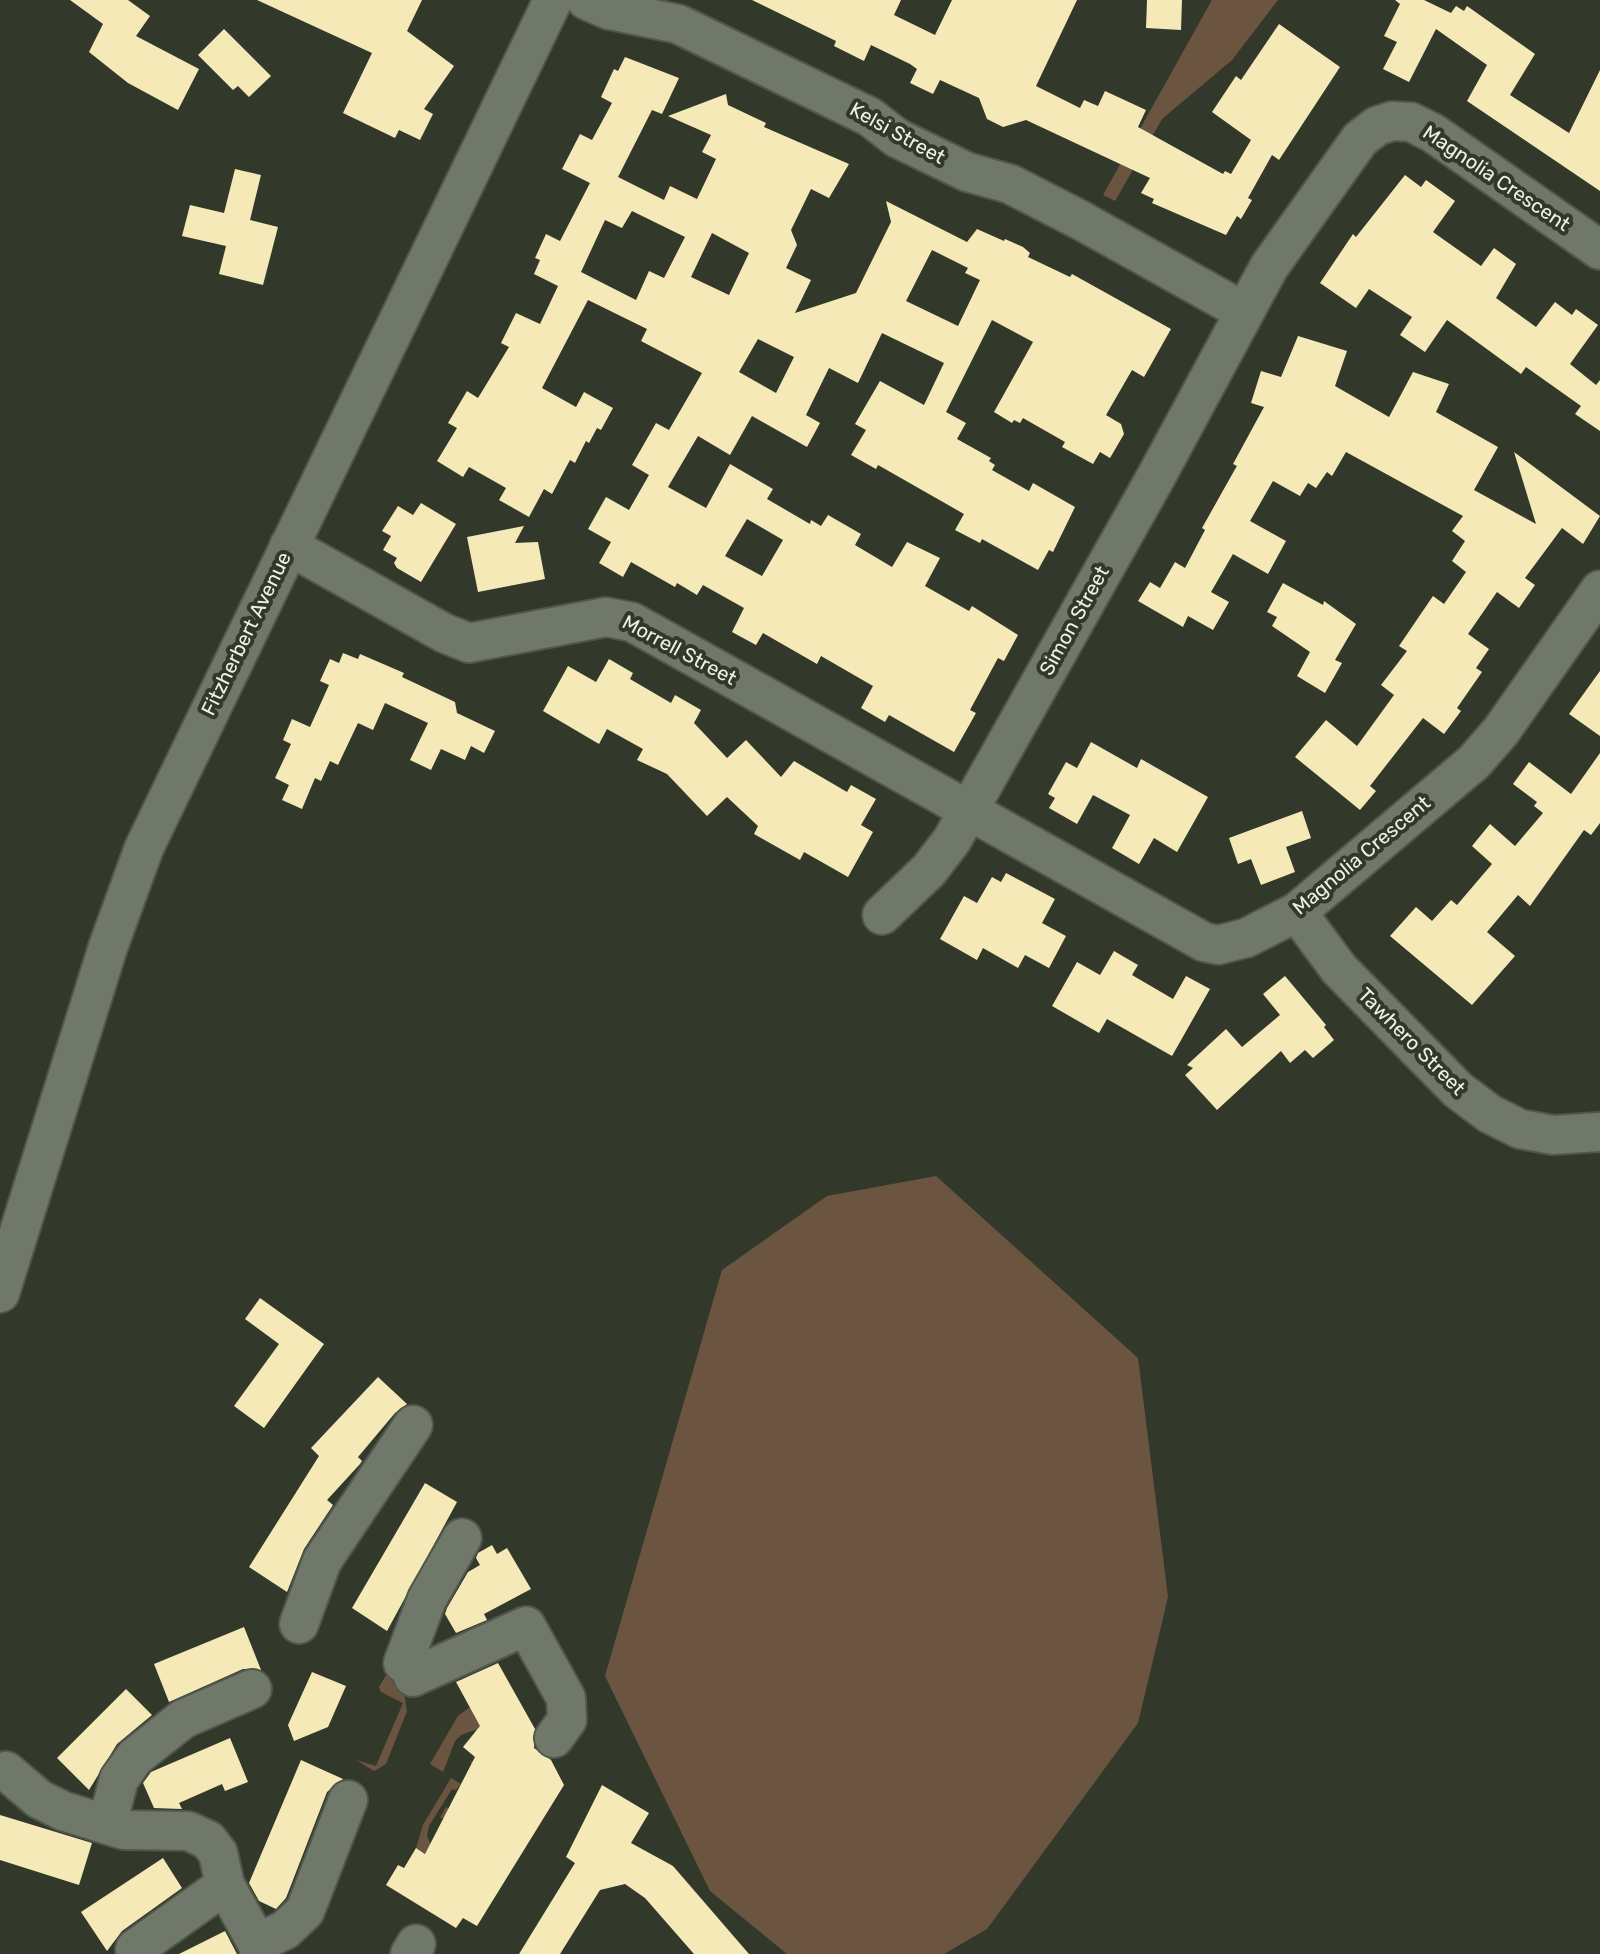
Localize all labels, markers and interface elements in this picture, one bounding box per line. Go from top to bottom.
street label: Kelsi Street [845,98,949,170]
street label: Magnolia Crescent [1418,121,1574,237]
street label: Fitzherbert Avenue [197,548,297,720]
street label: Simon Street [1035,562,1115,680]
street label: Morrell Street [618,611,740,691]
street label: Magnolia Crescent [1288,791,1436,921]
street label: Tawhero Street [1352,983,1470,1101]

